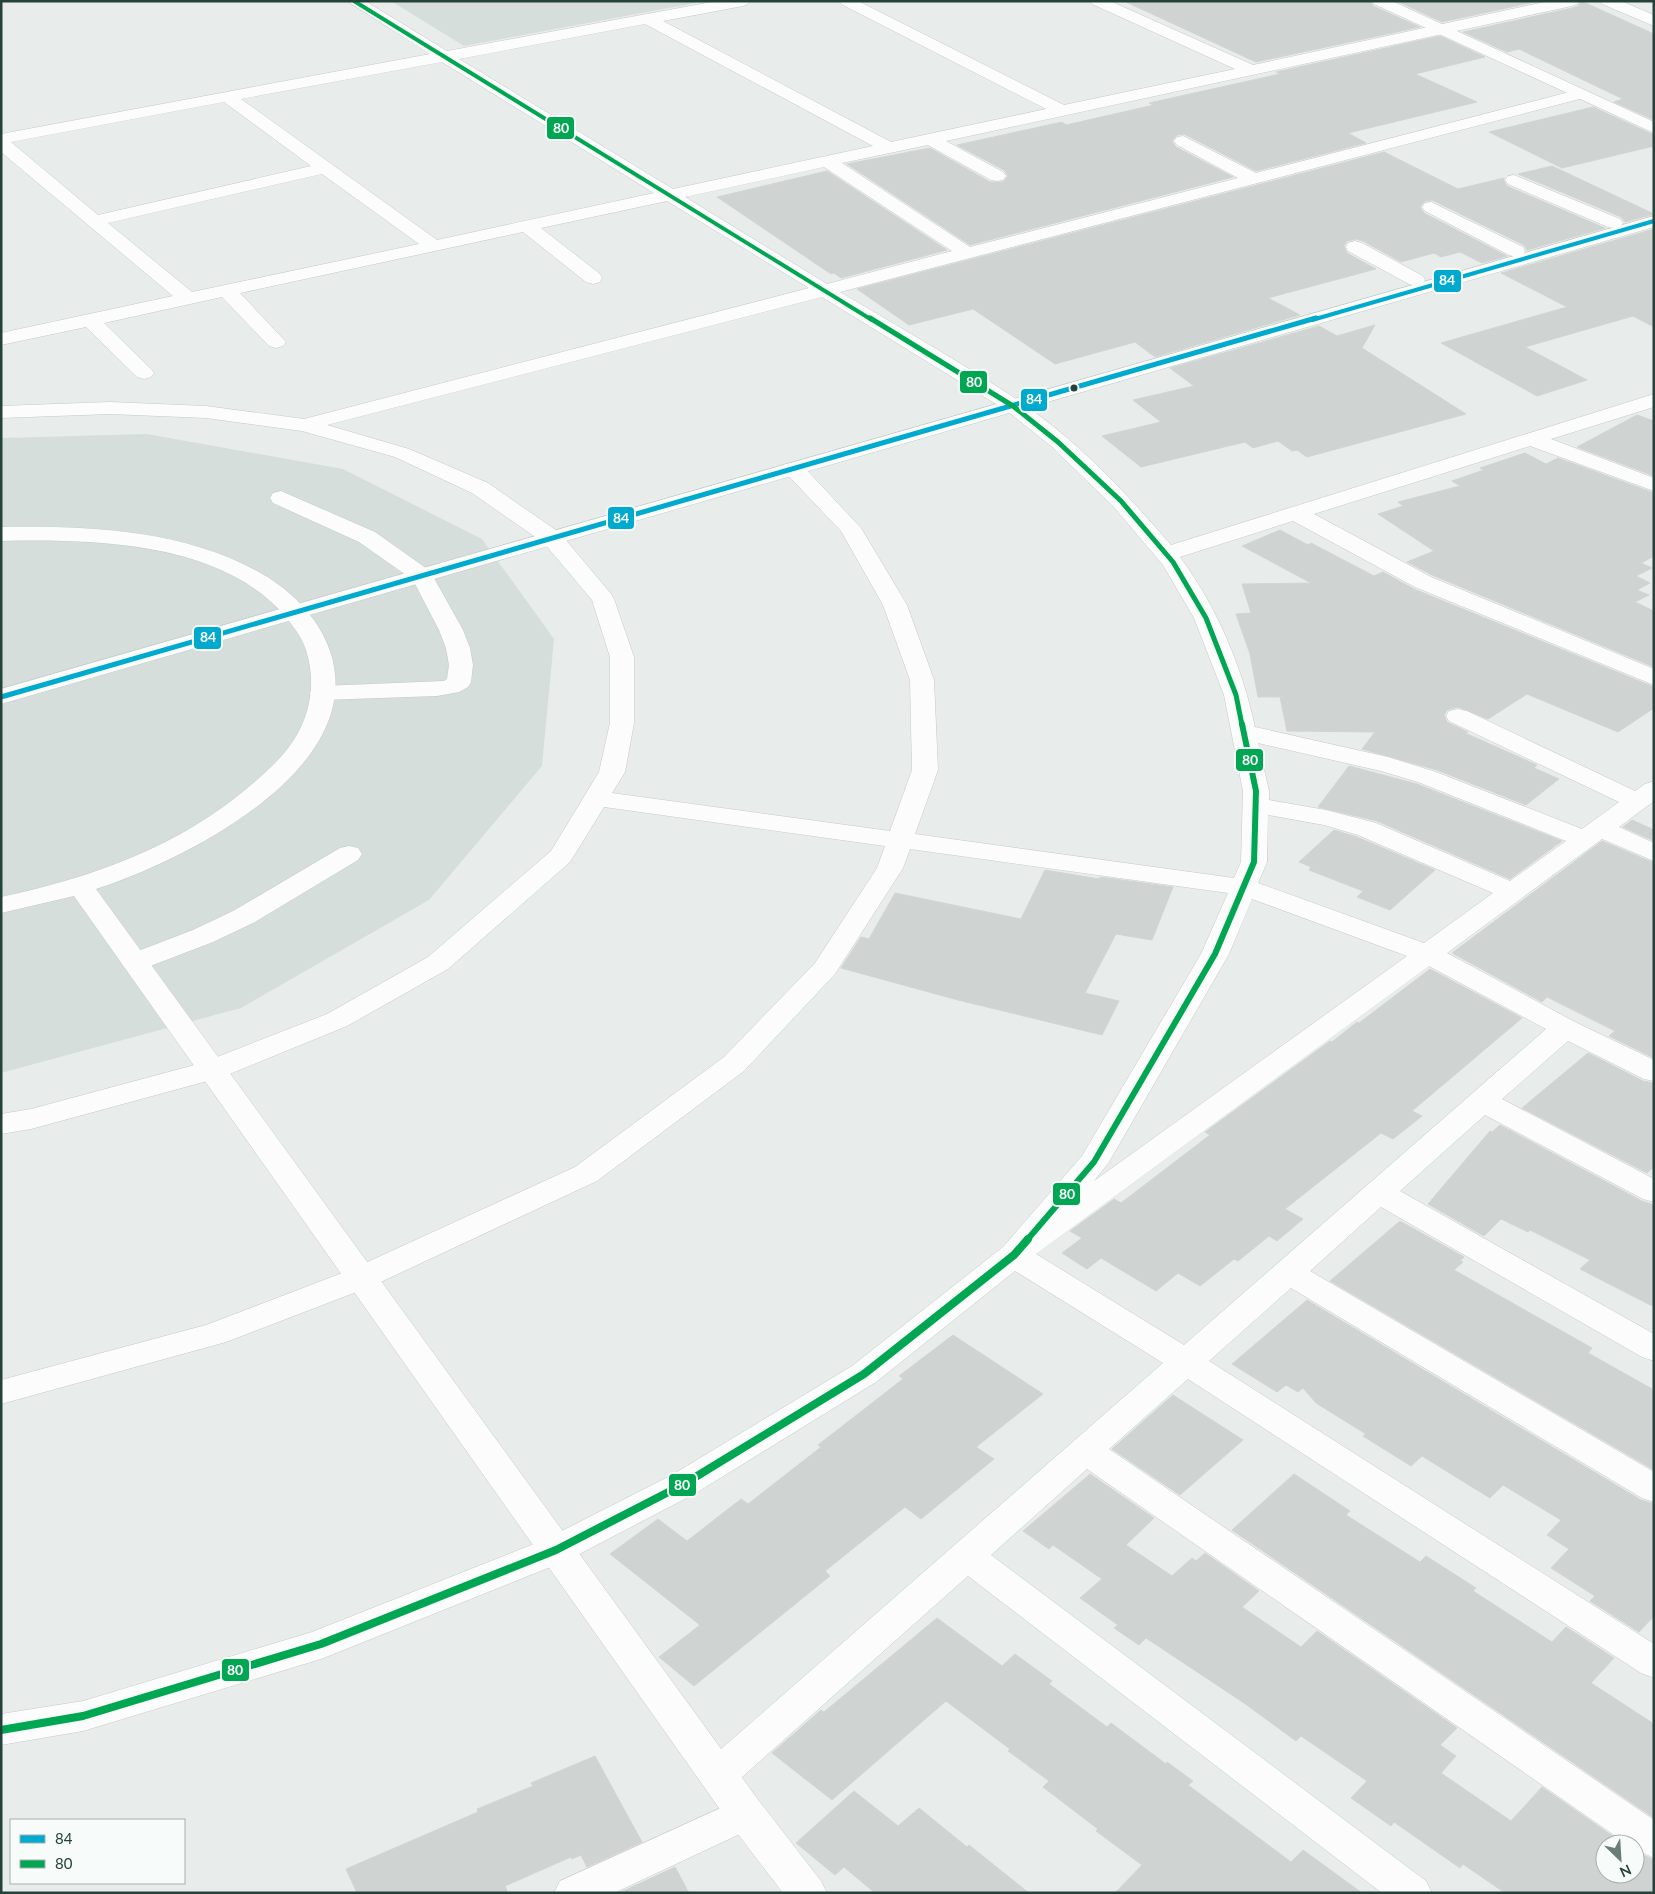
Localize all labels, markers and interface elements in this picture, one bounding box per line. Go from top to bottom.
line badge: 80 [546,116,575,140]
text: 80 [553,119,569,136]
line badge: 84 [1433,269,1462,293]
text: 84 [1439,271,1455,288]
line badge: 80 [959,370,988,394]
text: 80 [966,373,982,390]
unlabelled marker [1069,383,1079,393]
line badge: 84 [1020,388,1048,412]
text: 84 [1026,390,1042,407]
line badge: 84 [607,506,635,530]
text: 84 [613,509,629,526]
line badge: 84 [193,626,222,650]
text: 84 [200,628,216,645]
line badge: 80 [1235,748,1264,772]
text: 80 [1242,751,1258,768]
line badge: 80 [1052,1182,1081,1206]
text: 80 [1059,1185,1075,1202]
line badge: 80 [668,1473,697,1497]
text: 80 [674,1476,690,1493]
line badge: 80 [221,1658,250,1682]
text: 80 [227,1661,243,1678]
legend [10,1819,185,1884]
text: 84 [55,1829,73,1847]
north arrow [1595,1834,1645,1884]
text: 80 [55,1854,73,1872]
text: N [1617,1861,1634,1881]

